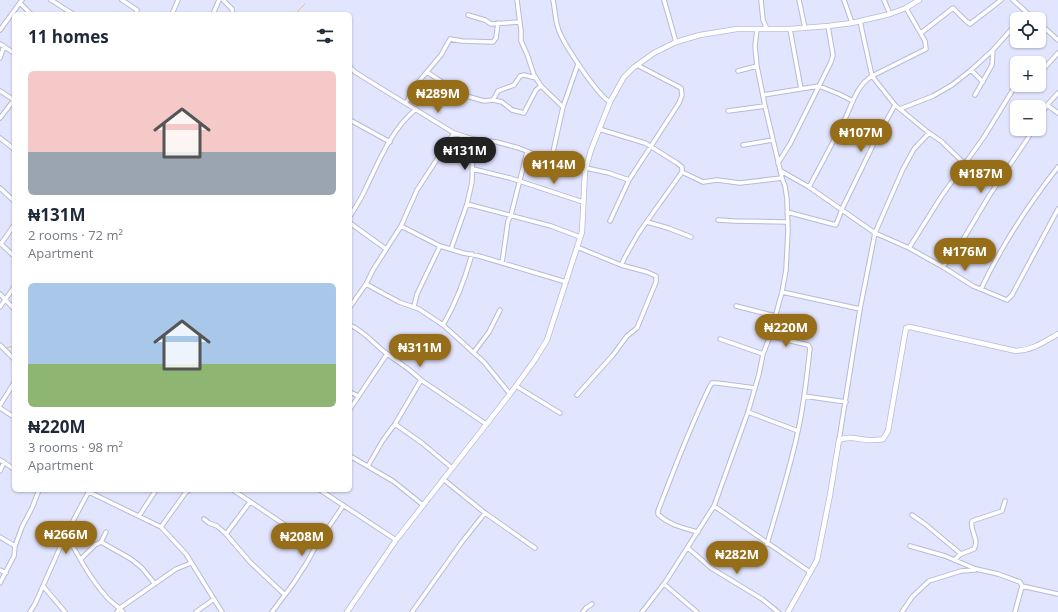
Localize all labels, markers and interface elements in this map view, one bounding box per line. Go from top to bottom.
map controls [1010,12,1046,136]
button: locate [1010,12,1046,48]
text: 11 homes [28,25,109,48]
icon: filters [314,25,336,47]
button: + [1010,56,1046,92]
pin: ₦289M [410,80,466,114]
text: ₦289M [416,84,460,102]
icon: home [146,97,218,169]
button: − [1010,100,1046,136]
pin: ₦107M [833,119,889,153]
text: ₦107M [839,123,883,141]
pin: ₦131M [437,137,493,171]
text: ₦131M [443,141,487,159]
pin: ₦114M [526,151,582,185]
text: ₦114M [532,155,576,173]
pin: ₦187M [953,160,1009,194]
text: ₦187M [959,164,1003,182]
text: ₦131M [28,203,85,226]
text: 2 rooms · 72 m² [28,226,123,244]
pin: ₦176M [937,238,993,272]
text: ₦176M [943,242,987,260]
text: Apartment [28,244,93,262]
icon: home [146,309,218,381]
pin: ₦220M [758,314,814,348]
text: ₦220M [764,318,808,336]
pin: ₦311M [392,334,448,368]
text: ₦311M [398,338,442,356]
text: ₦220M [28,415,85,438]
text: 3 rooms · 98 m² [28,438,123,456]
text: Apartment [28,456,93,474]
pin: ₦266M [38,521,94,555]
pin: ₦208M [274,523,330,557]
text: ₦266M [44,525,88,543]
text: ₦208M [280,527,324,545]
pin: ₦282M [709,541,765,575]
text: ₦282M [715,545,759,563]

